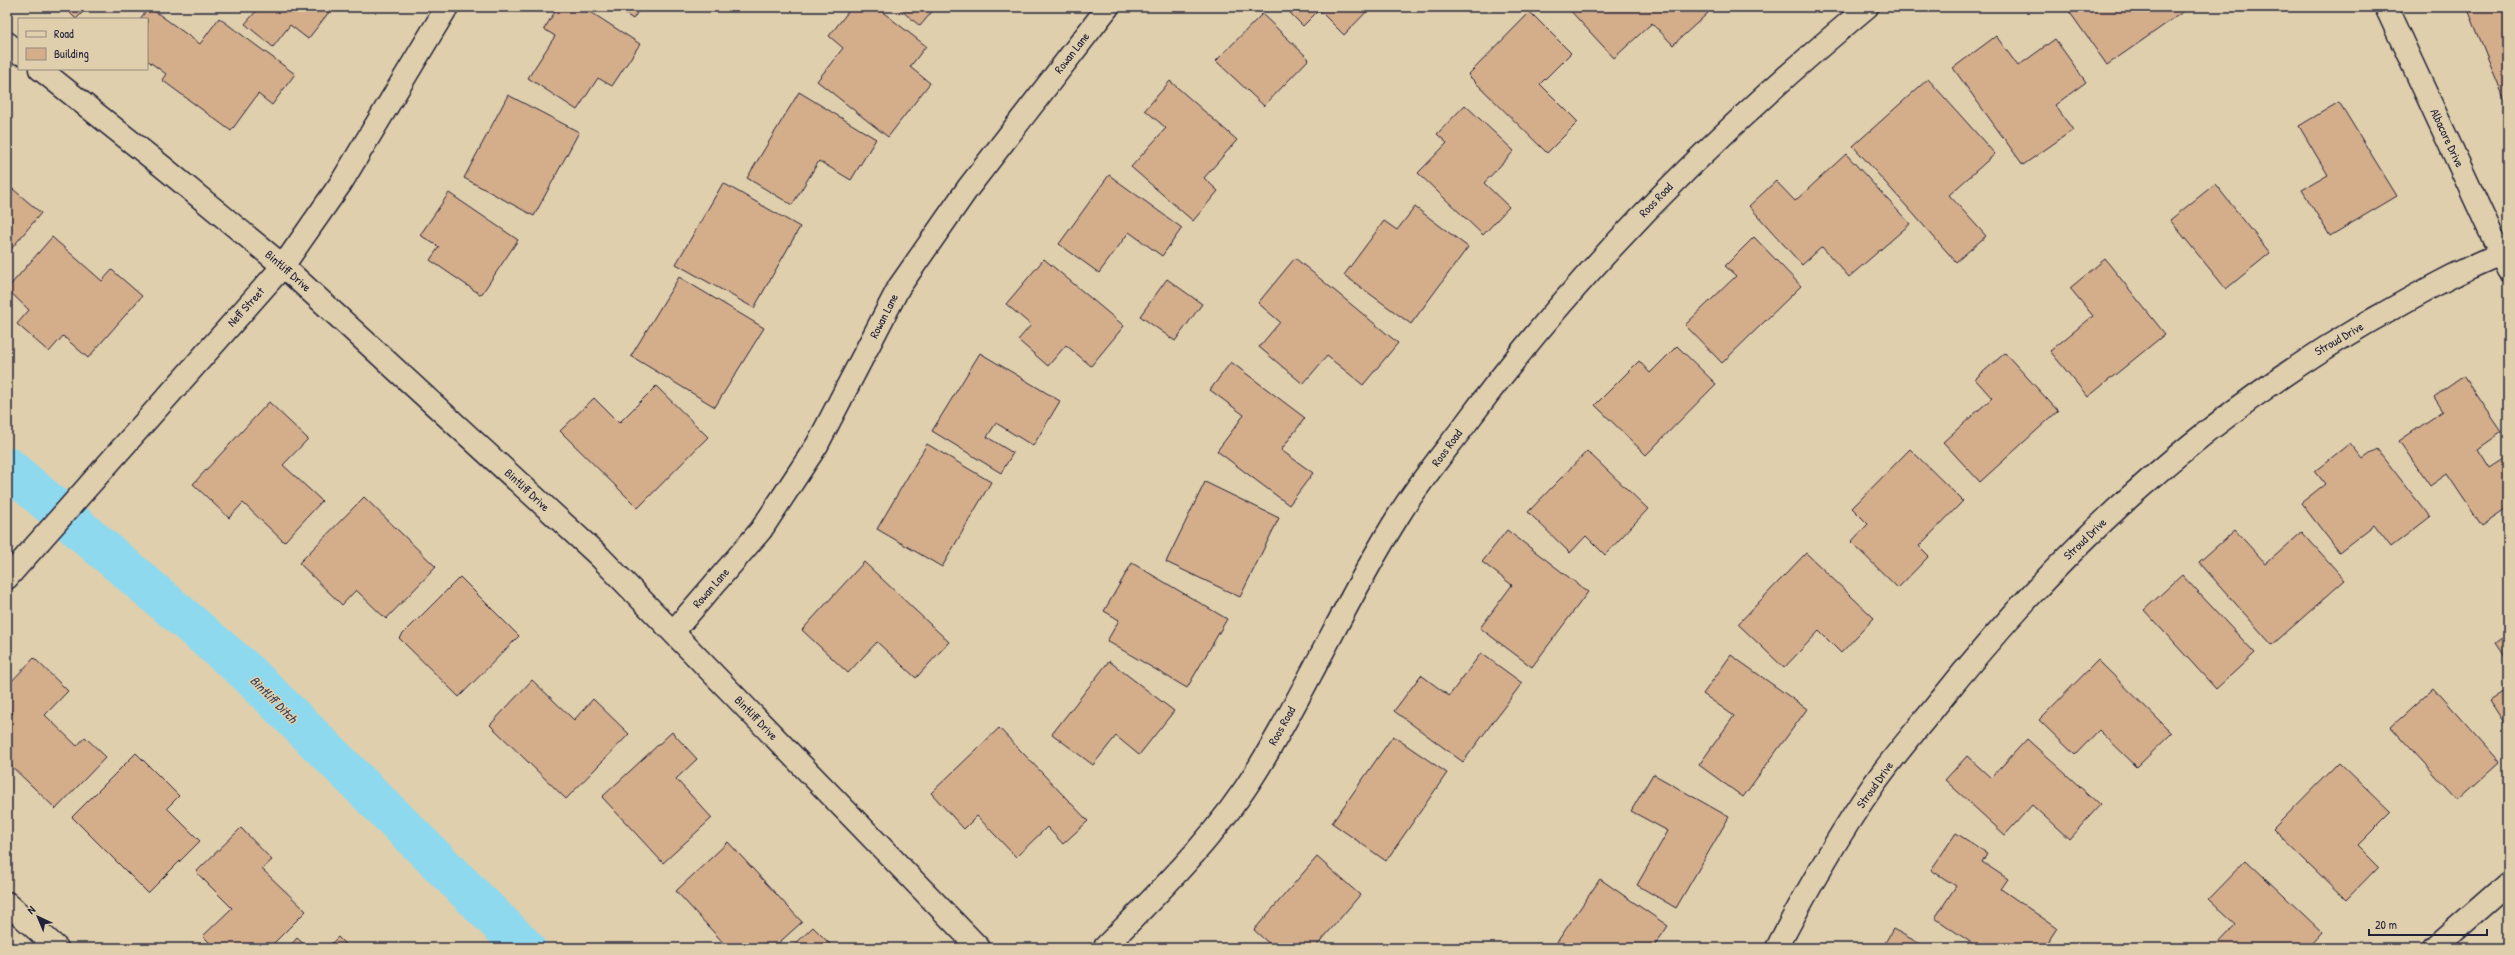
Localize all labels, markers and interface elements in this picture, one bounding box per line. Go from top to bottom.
legend [18,18,148,70]
text: Road [54,25,74,42]
street label: Rowan Lane [1050,28,1093,77]
text: Building [54,45,89,62]
street label: Albacore Drive [2426,106,2469,170]
street label: Roos Road [1635,178,1677,221]
street label: Bintliff Drive [262,246,315,296]
street label: Neff Street [223,282,269,330]
street label: Rowan Lane [865,290,902,341]
street label: Stroud Drive [2311,318,2367,359]
street label: Roos Road [1427,425,1466,470]
street label: Bintliff Drive [501,464,554,515]
street label: Stroud Drive [2059,514,2110,563]
street label: Rowan Lane [688,564,733,611]
water label: Bintliff Ditch [246,671,303,728]
street label: Bintliff Drive [731,692,782,744]
street label: Roos Road [1264,703,1299,748]
street label: Stroud Drive [1852,758,1897,812]
north arrow [18,897,58,937]
text: N [24,903,38,917]
scale bar [2369,911,2487,937]
text: 20 m [2375,916,2397,933]

